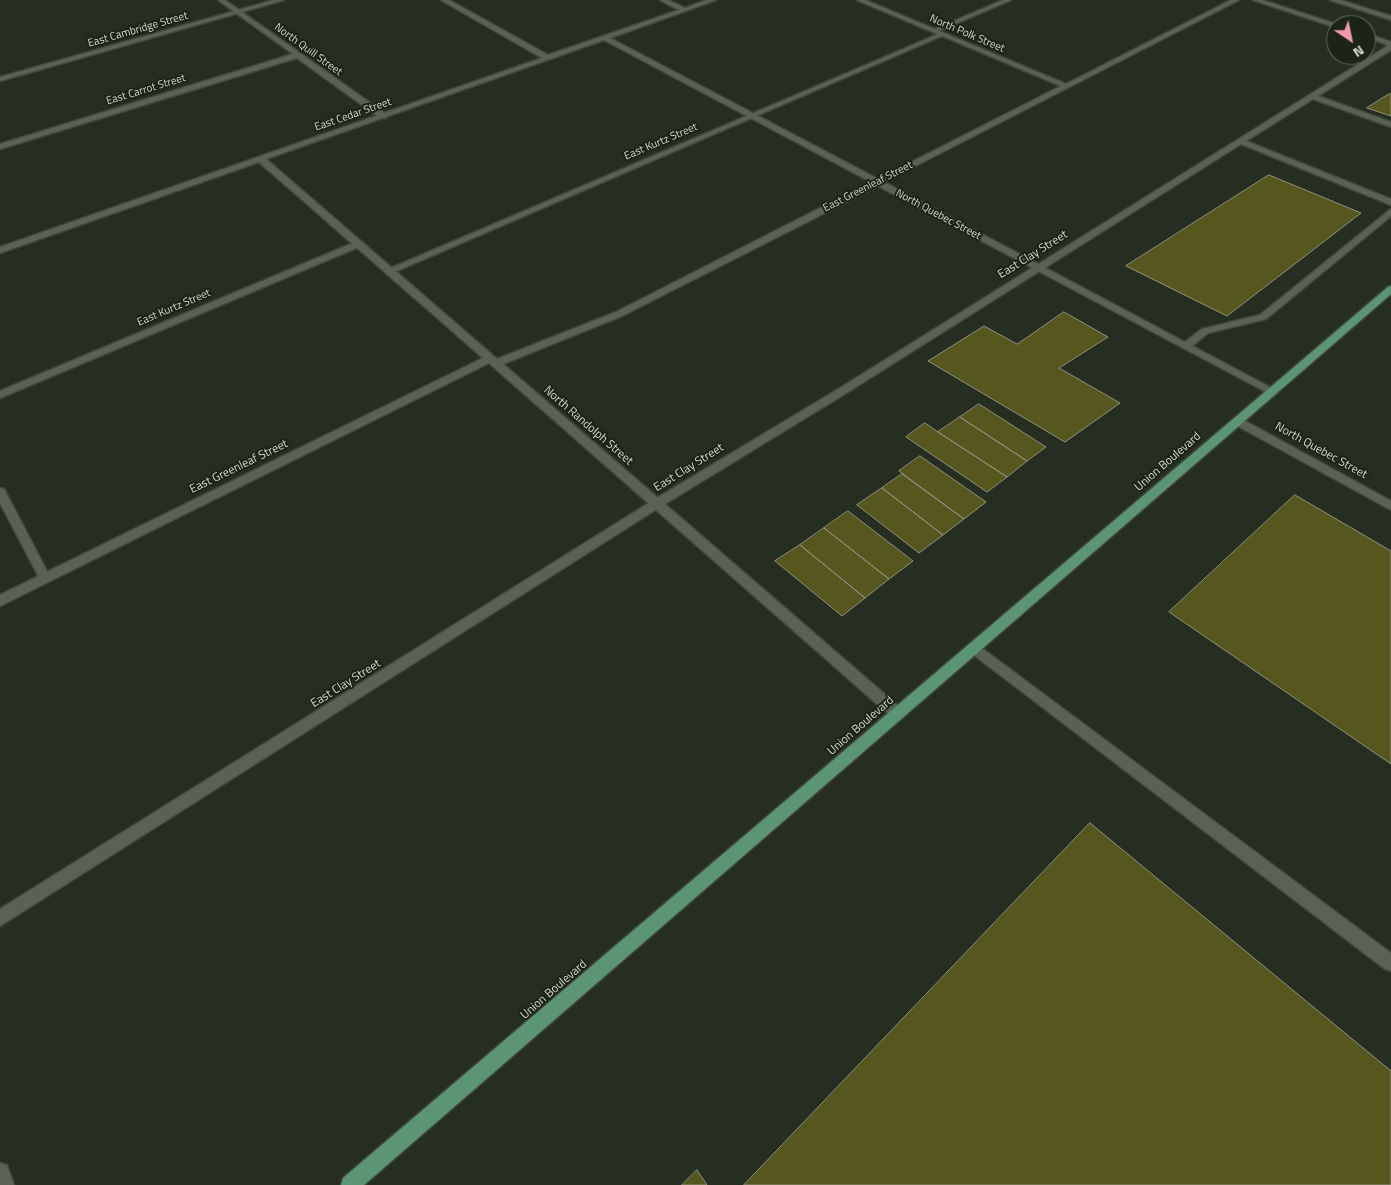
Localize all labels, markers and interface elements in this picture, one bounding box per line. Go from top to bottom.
street label: East Cambridge Street [86,9,190,51]
street label: North Polk Street [928,12,1006,56]
north arrow [1326,15,1376,65]
street label: North Quill Street [272,21,344,79]
text: N [1349,41,1369,63]
street label: East Carrot Street [105,72,187,108]
street label: East Cedar Street [313,96,393,134]
street label: East Kurtz Street [622,121,700,163]
street label: East Greenleaf Street [821,159,915,215]
street label: North Quebec Street [893,187,983,243]
street label: East Clay Street [995,228,1071,282]
street label: East Kurtz Street [135,287,213,329]
street label: North Randolph Street [540,383,636,469]
street label: North Quebec Street [1272,420,1370,482]
street label: Union Boulevard [1132,429,1204,495]
street label: East Greenleaf Street [188,437,290,497]
street label: East Clay Street [651,441,727,495]
street label: East Clay Street [308,657,384,711]
street label: Union Boulevard [825,693,897,759]
street label: Union Boulevard [518,957,590,1023]

